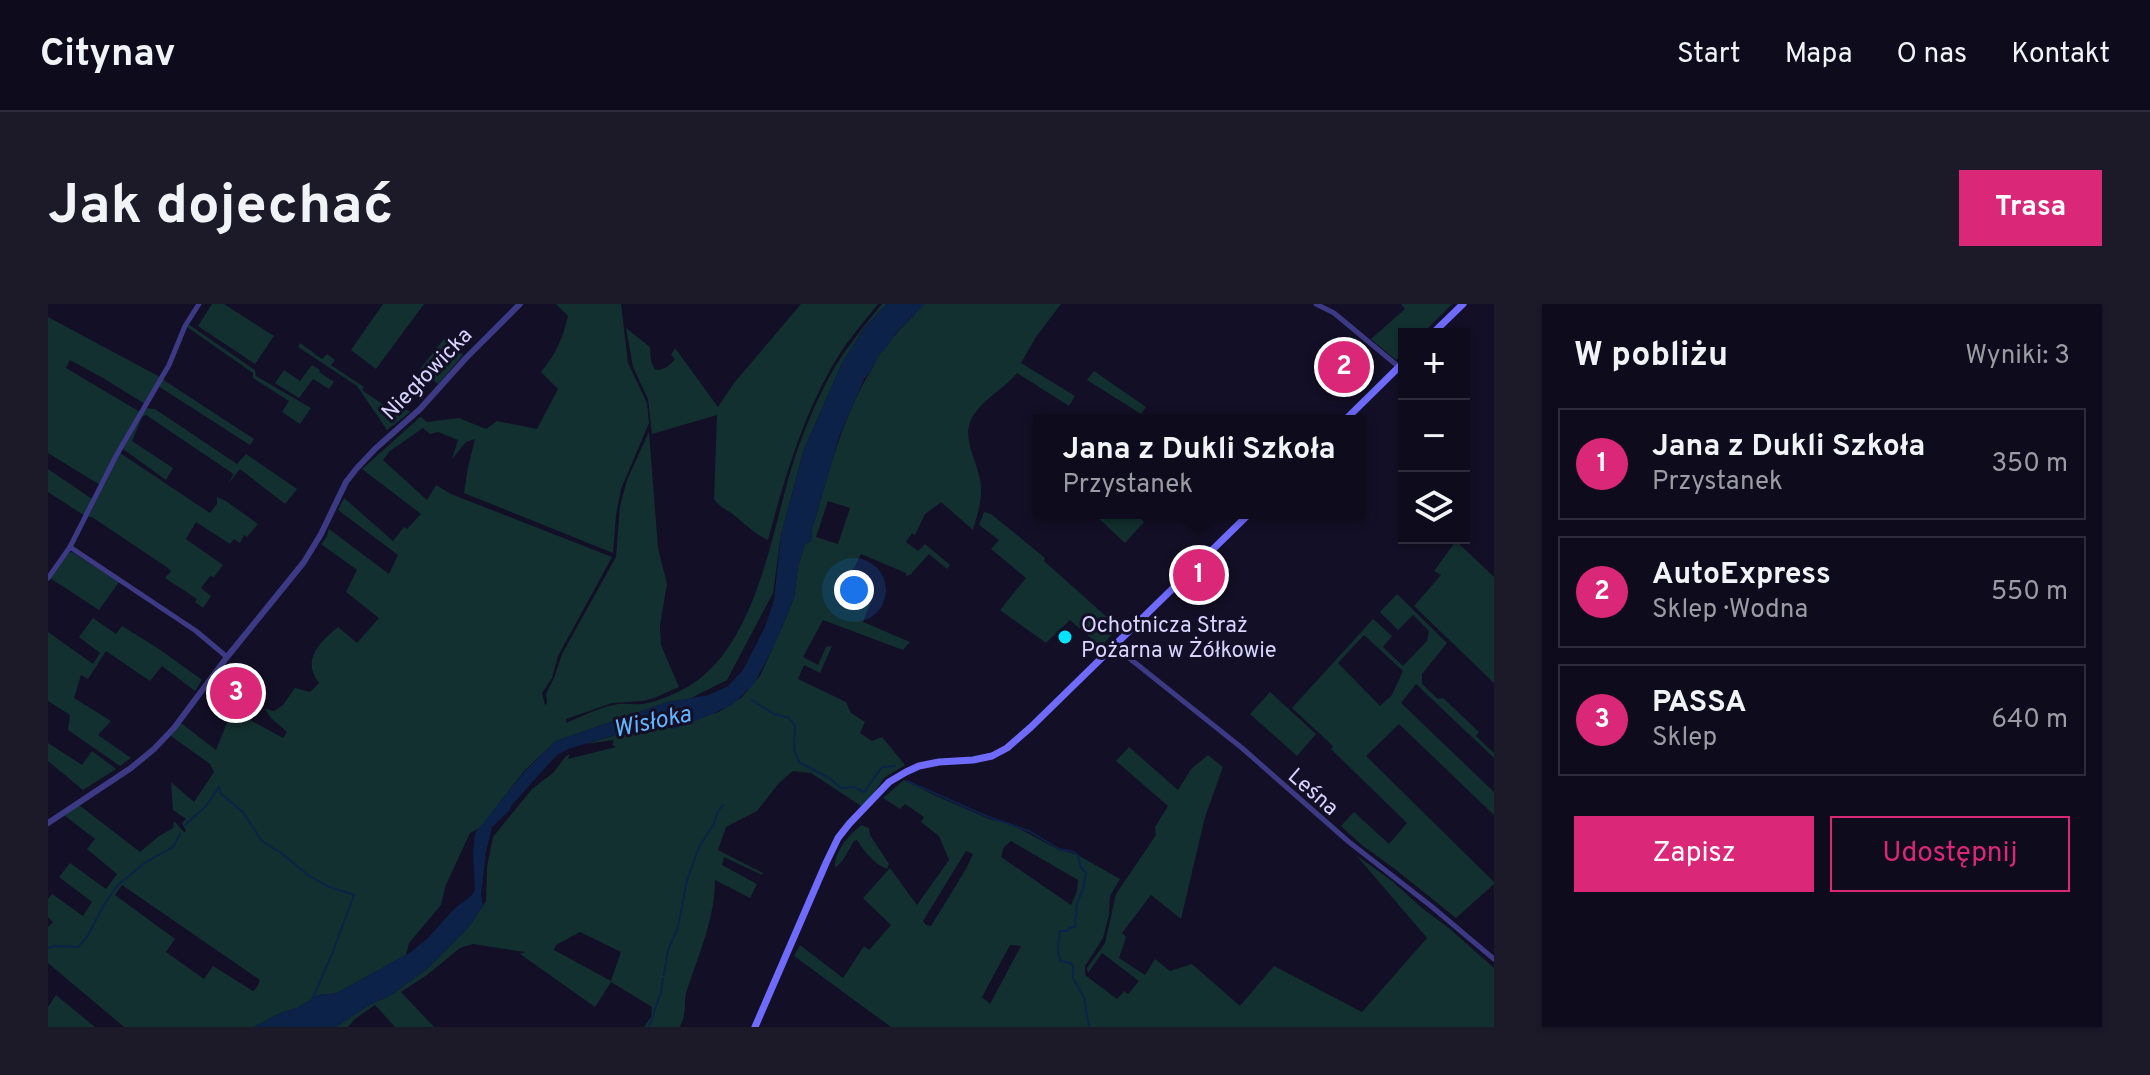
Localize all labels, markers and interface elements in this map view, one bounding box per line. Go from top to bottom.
text: Citynav [40,31,176,80]
text: Start [1677,37,1741,73]
text: Mapa [1785,37,1852,73]
text: O nas [1896,37,1967,73]
text: Kontakt [2011,37,2110,73]
button: Trasa [1959,170,2102,246]
text: Jak dojechać [48,173,394,243]
street label: Niegłowicka [377,323,479,427]
map controls [1398,328,1470,544]
button: + [1398,328,1470,400]
text: W pobliżu [1574,335,1728,378]
pin: 2 [1318,337,1370,397]
text: Wyniki: 3 [1965,340,2070,373]
button: − [1398,400,1470,472]
popup [1033,415,1365,519]
text: Jana z Dukli Szkoła [1652,429,1925,466]
text: Jana z Dukli Szkoła [1062,432,1336,469]
text: 1 [1597,448,1607,481]
text: 350 m [1991,448,2068,481]
text: Przystanek [1652,466,1783,499]
text: Przystanek [1062,469,1193,502]
button: layers [1398,472,1470,544]
pin: 1 [1173,545,1225,605]
text: AutoExpress [1652,557,1831,594]
your location [834,570,874,610]
text: 2 [1594,576,1610,609]
text: 550 m [1991,576,2068,609]
text: Sklep · Wodna [1652,594,1808,627]
place label: Ochotnicza Straż Pożarna w Żółkowie [1081,613,1277,665]
marker: Ochotnicza Straż Pożarna w Żółkowie [1056,628,1074,646]
pin: 3 [210,663,262,723]
text: PASSA [1652,685,1746,722]
water label: Wisłoka [611,700,695,746]
text: 3 [1594,704,1610,737]
text: 640 m [1992,704,2068,737]
text: Sklep [1652,722,1717,755]
street label: Leśna [1281,763,1343,822]
button: Zapisz [1574,816,1814,892]
button: Udostępnij [1830,816,2070,892]

